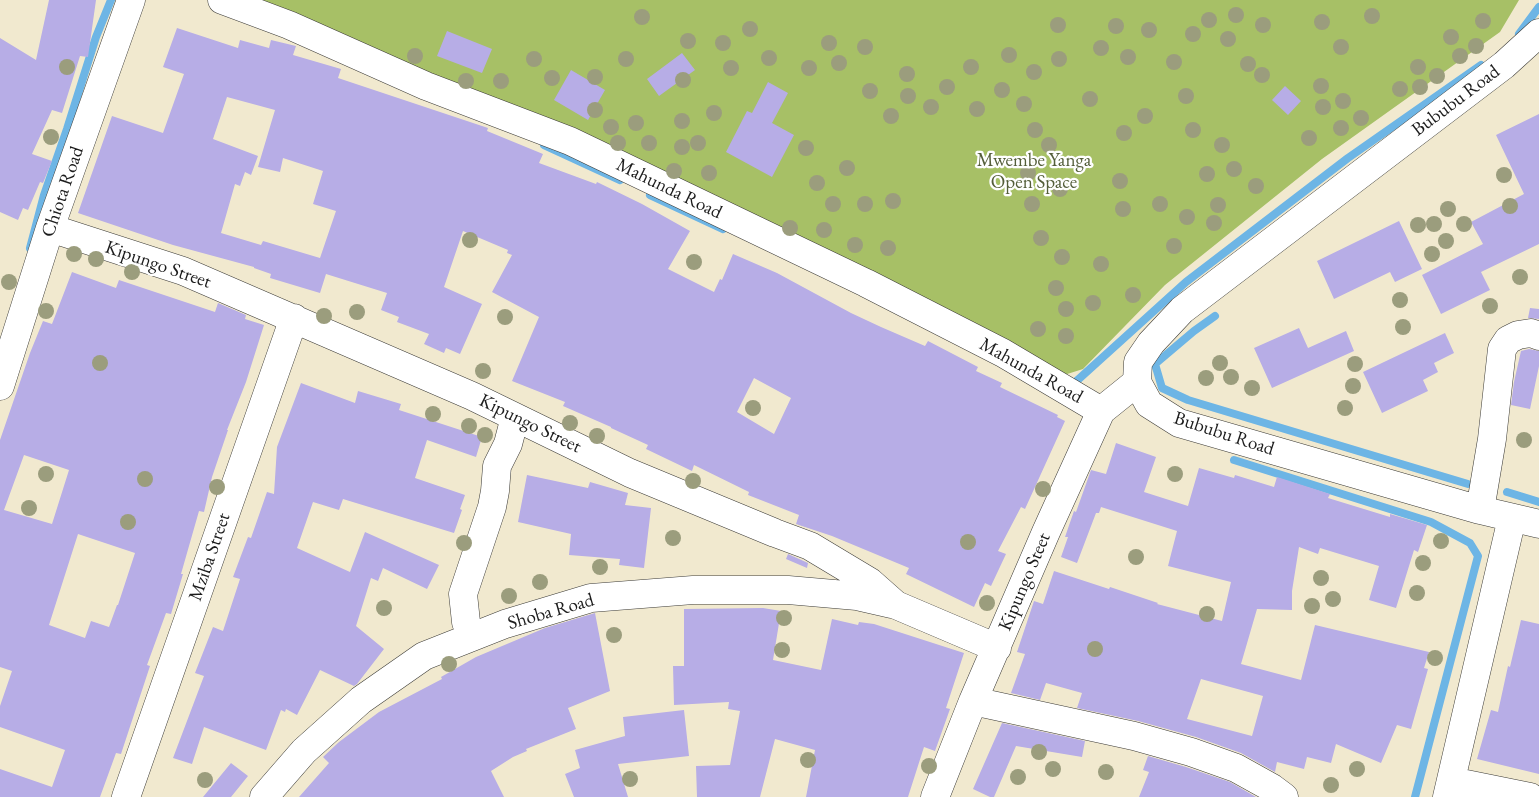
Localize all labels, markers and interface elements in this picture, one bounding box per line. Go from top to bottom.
street label: Bububu Road [1407,61,1505,141]
street label: Chiota Road [37,144,89,240]
park label: Mwembe Yanga Open Space [977,150,1091,194]
street label: Mahunda Road [612,154,726,224]
street label: Kipungo Street [102,236,214,294]
street label: Mahunda Road [975,333,1087,409]
street label: Kipungo Street [475,389,585,459]
street label: Bububu Road [1171,407,1277,461]
street label: Mziba Street [184,510,236,604]
street label: Kipungo Steet [994,530,1056,634]
street label: Shoba Road [505,589,597,635]

